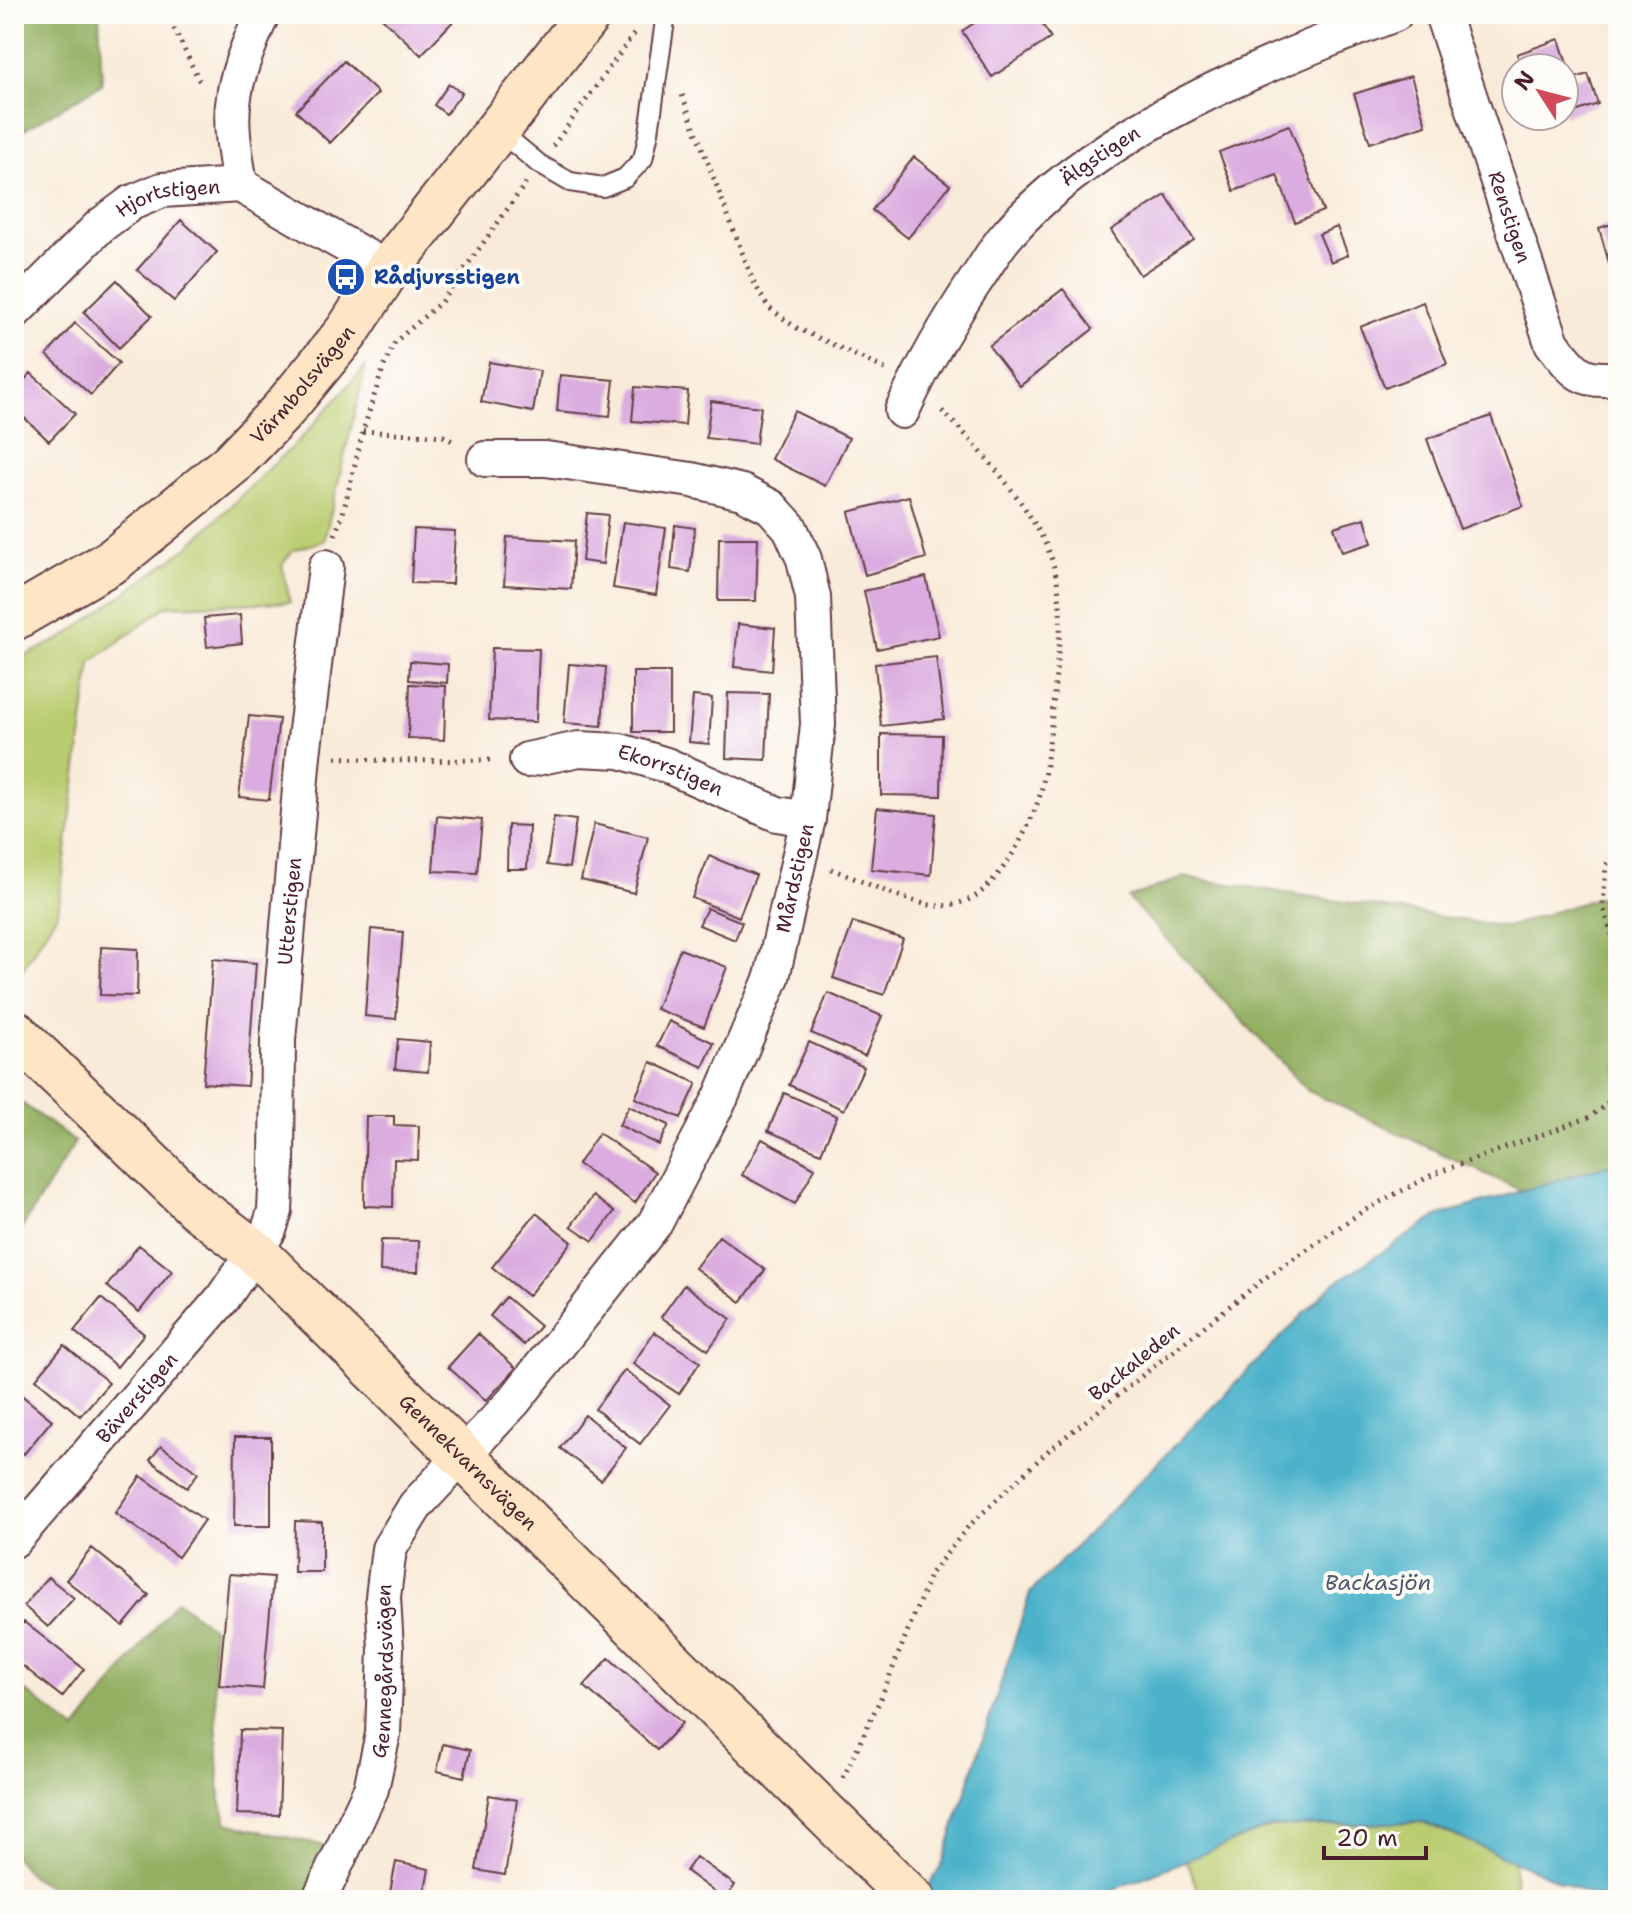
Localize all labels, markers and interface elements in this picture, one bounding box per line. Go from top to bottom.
north arrow [1500,52,1580,132]
text: N [1507,65,1541,96]
street label: Älgstigen [1055,119,1145,192]
street label: Renstigen [1482,168,1537,266]
street label: Hjortstigen [110,173,221,223]
bus stop icon: Rådjursstigen [325,256,367,298]
place label: Rådjursstigen [374,264,520,290]
street label: Värmbolsvägen [244,320,360,449]
street label: Ekorrstigen [615,738,727,802]
street label: Mårdstigen [769,821,820,935]
street label: Utterstigen [272,856,307,966]
street label: Backaleden [1083,1317,1185,1407]
street label: Bäverstigen [90,1347,183,1449]
street label: Gennekvarnsvägen [394,1388,543,1536]
water label: Backasjön [1325,1568,1431,1597]
street label: Gennegårdsvägen [365,1582,399,1761]
scale bar [1324,1810,1426,1860]
text: 20 m [1336,1822,1398,1854]

